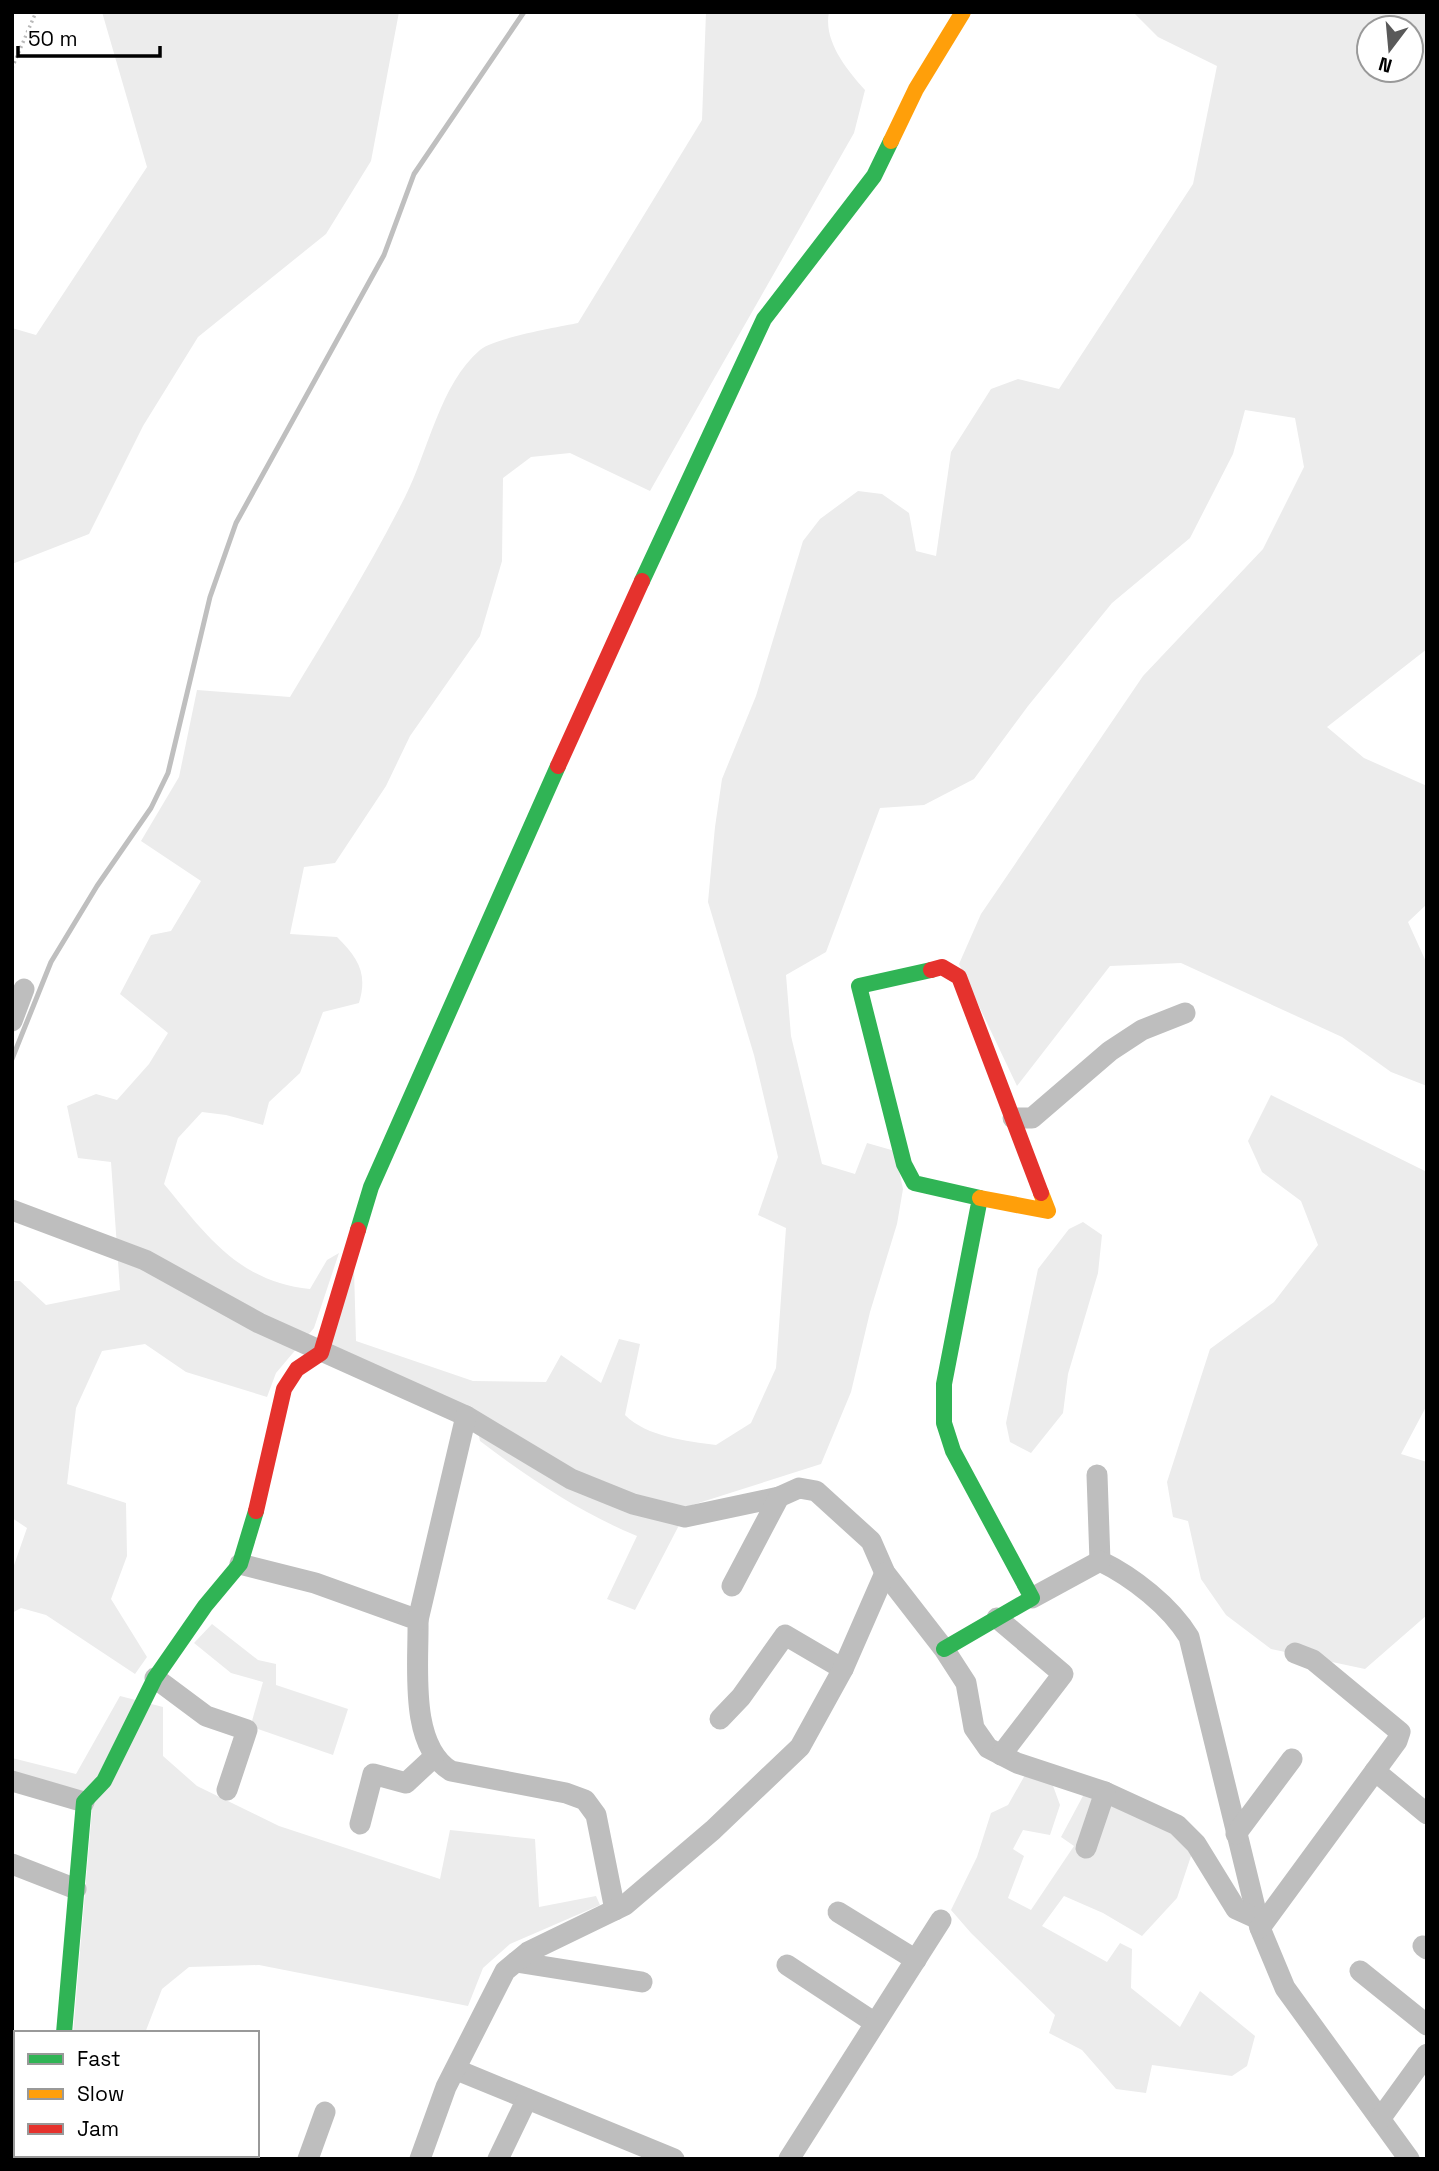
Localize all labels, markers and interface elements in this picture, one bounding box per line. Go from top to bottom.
scale bar [18,14,159,58]
north arrow [1355,14,1425,84]
text: 50 m [28,25,78,52]
text: N [1376,51,1395,79]
legend [14,2031,259,2157]
text: Fast [77,2045,121,2072]
text: Slow [77,2080,125,2107]
text: Jam [77,2115,119,2142]

